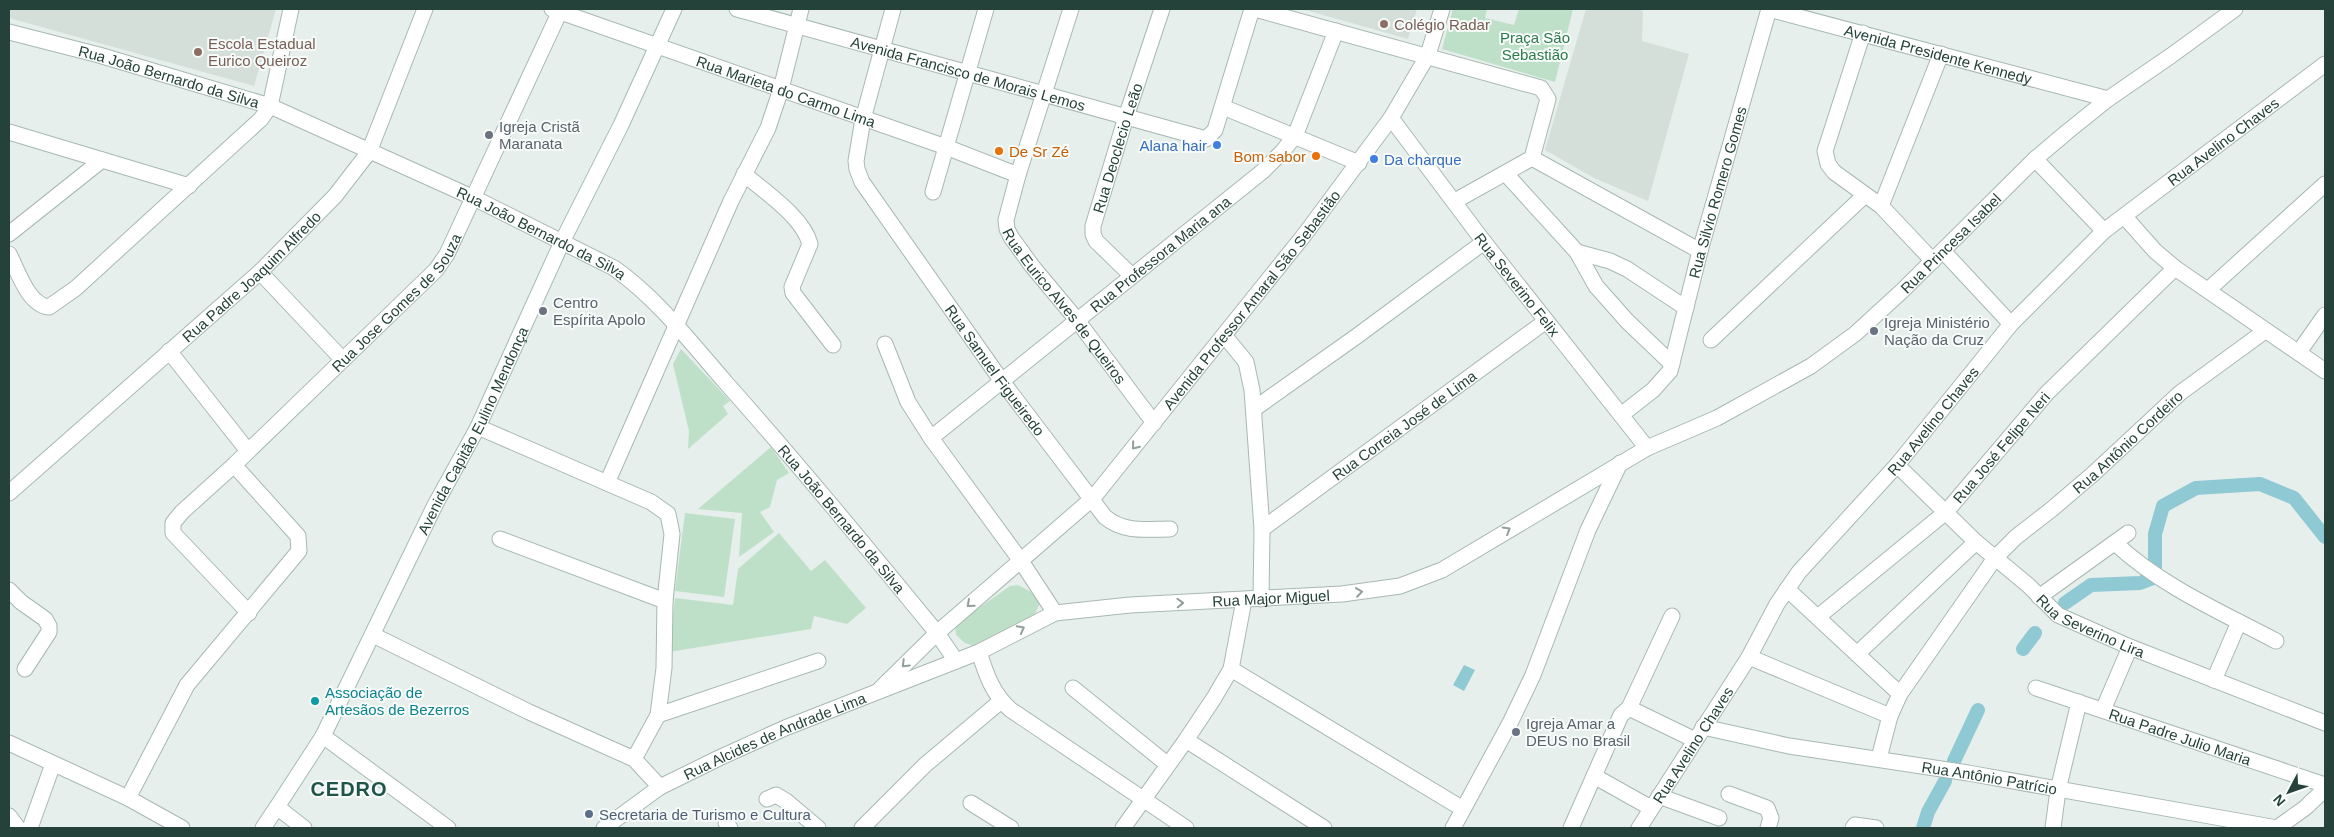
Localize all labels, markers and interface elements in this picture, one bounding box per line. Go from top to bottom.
place label: Colégio Radar [1394,16,1490,33]
marker: Colégio Radar [1378,18,1390,30]
street label: Avenida Presidente Kennedy [1843,21,2034,87]
park label: Praça São Sebastião [1500,29,1570,63]
street label: Avenida Francisco de Morais Lemos [849,33,1087,114]
place label: Escola Estadual Eurico Queiroz [208,35,316,69]
street label: Rua João Bernardo da Silva [77,42,262,111]
marker: Escola Estadual Eurico Queiroz [192,46,204,58]
street label: Rua Marieta do Carmo Lima [694,52,878,130]
street label: Rua Deoclecio Leão [1089,81,1145,215]
street label: Rua Avelino Chaves [2164,94,2282,189]
street label: Rua Silvio Romero Gomes [1685,104,1749,280]
place label: Igreja Cristã Maranata [499,118,581,152]
marker: Igreja Cristã Maranata [483,129,495,141]
place label: Alana hair [1139,137,1207,154]
marker: Alana hair [1211,139,1223,151]
place label: De Sr Zé [1009,143,1069,160]
marker: De Sr Zé [993,145,1005,157]
place label: Bom sabor [1233,148,1306,165]
marker: Bom sabor [1310,150,1322,162]
place label: Da charque [1384,151,1462,168]
marker: Da charque [1368,153,1380,165]
street label: Rua João Bernardo da Silva [454,183,630,283]
street label: Avenida Professor Amaral São Sebastião [1159,187,1343,413]
street label: Rua Princesa Isabel [1897,190,2004,296]
street label: Rua Professora Maria ana [1087,192,1234,315]
street label: Rua Padre Joaquim Alfredo [178,207,324,345]
street label: Rua Eurico Alves de Queiros [999,225,1130,387]
street label: Rua Severino Felix [1472,229,1564,340]
street label: Rua Jose Gomes de Souza [328,230,464,375]
place label: Centro Espírita Apolo [553,294,646,328]
street label: Rua Samuel Figueiredo [942,301,1048,439]
marker: Centro Espírita Apolo [537,305,549,317]
place label: Igreja Ministério Nação da Cruz [1884,314,1990,348]
street label: Avenida Capitão Eulino Mendonça [414,323,531,537]
marker: Igreja Ministério Nação da Cruz [1868,325,1880,337]
street label: Rua Avelino Chaves [1884,363,1982,479]
street label: Rua Correia José de Lima [1329,366,1480,483]
street label: Rua Antônio Cordeiro [2069,387,2186,496]
street label: Rua José Felipe Neri [1949,388,2053,506]
street label: Rua João Bernardo da Silva [775,441,909,596]
one-way arrow [1131,441,1140,450]
one-way arrow [1502,527,1511,537]
street label: Rua Major Miguel [1212,586,1330,609]
one-way arrow [1356,587,1364,598]
street label: Rua Severino Lira [2033,590,2148,661]
one-way arrow [967,598,976,607]
one-way arrow [1176,598,1184,608]
one-way arrow [1016,625,1025,635]
one-way arrow [902,658,911,667]
street label: Rua Avelino Chaves [1649,683,1736,806]
place label: Associação de Artesãos de Bezerros [325,684,469,718]
street label: Rua Alcides de Andrade Lima [681,689,869,783]
marker: Associação de Artesãos de Bezerros [309,695,321,707]
street label: Rua Padre Julio Maria [2107,705,2254,768]
place label: Igreja Amar a DEUS no Brasil [1526,715,1630,749]
marker: Igreja Amar a DEUS no Brasil [1510,726,1522,738]
street label: Rua Antônio Patrício [1921,758,2058,797]
north arrow [2264,767,2314,817]
district label: CEDRO [310,778,388,800]
text: N [2270,791,2289,810]
place label: Secretaria de Turismo e Cultura [599,806,811,823]
marker: Secretaria de Turismo e Cultura [583,808,595,820]

